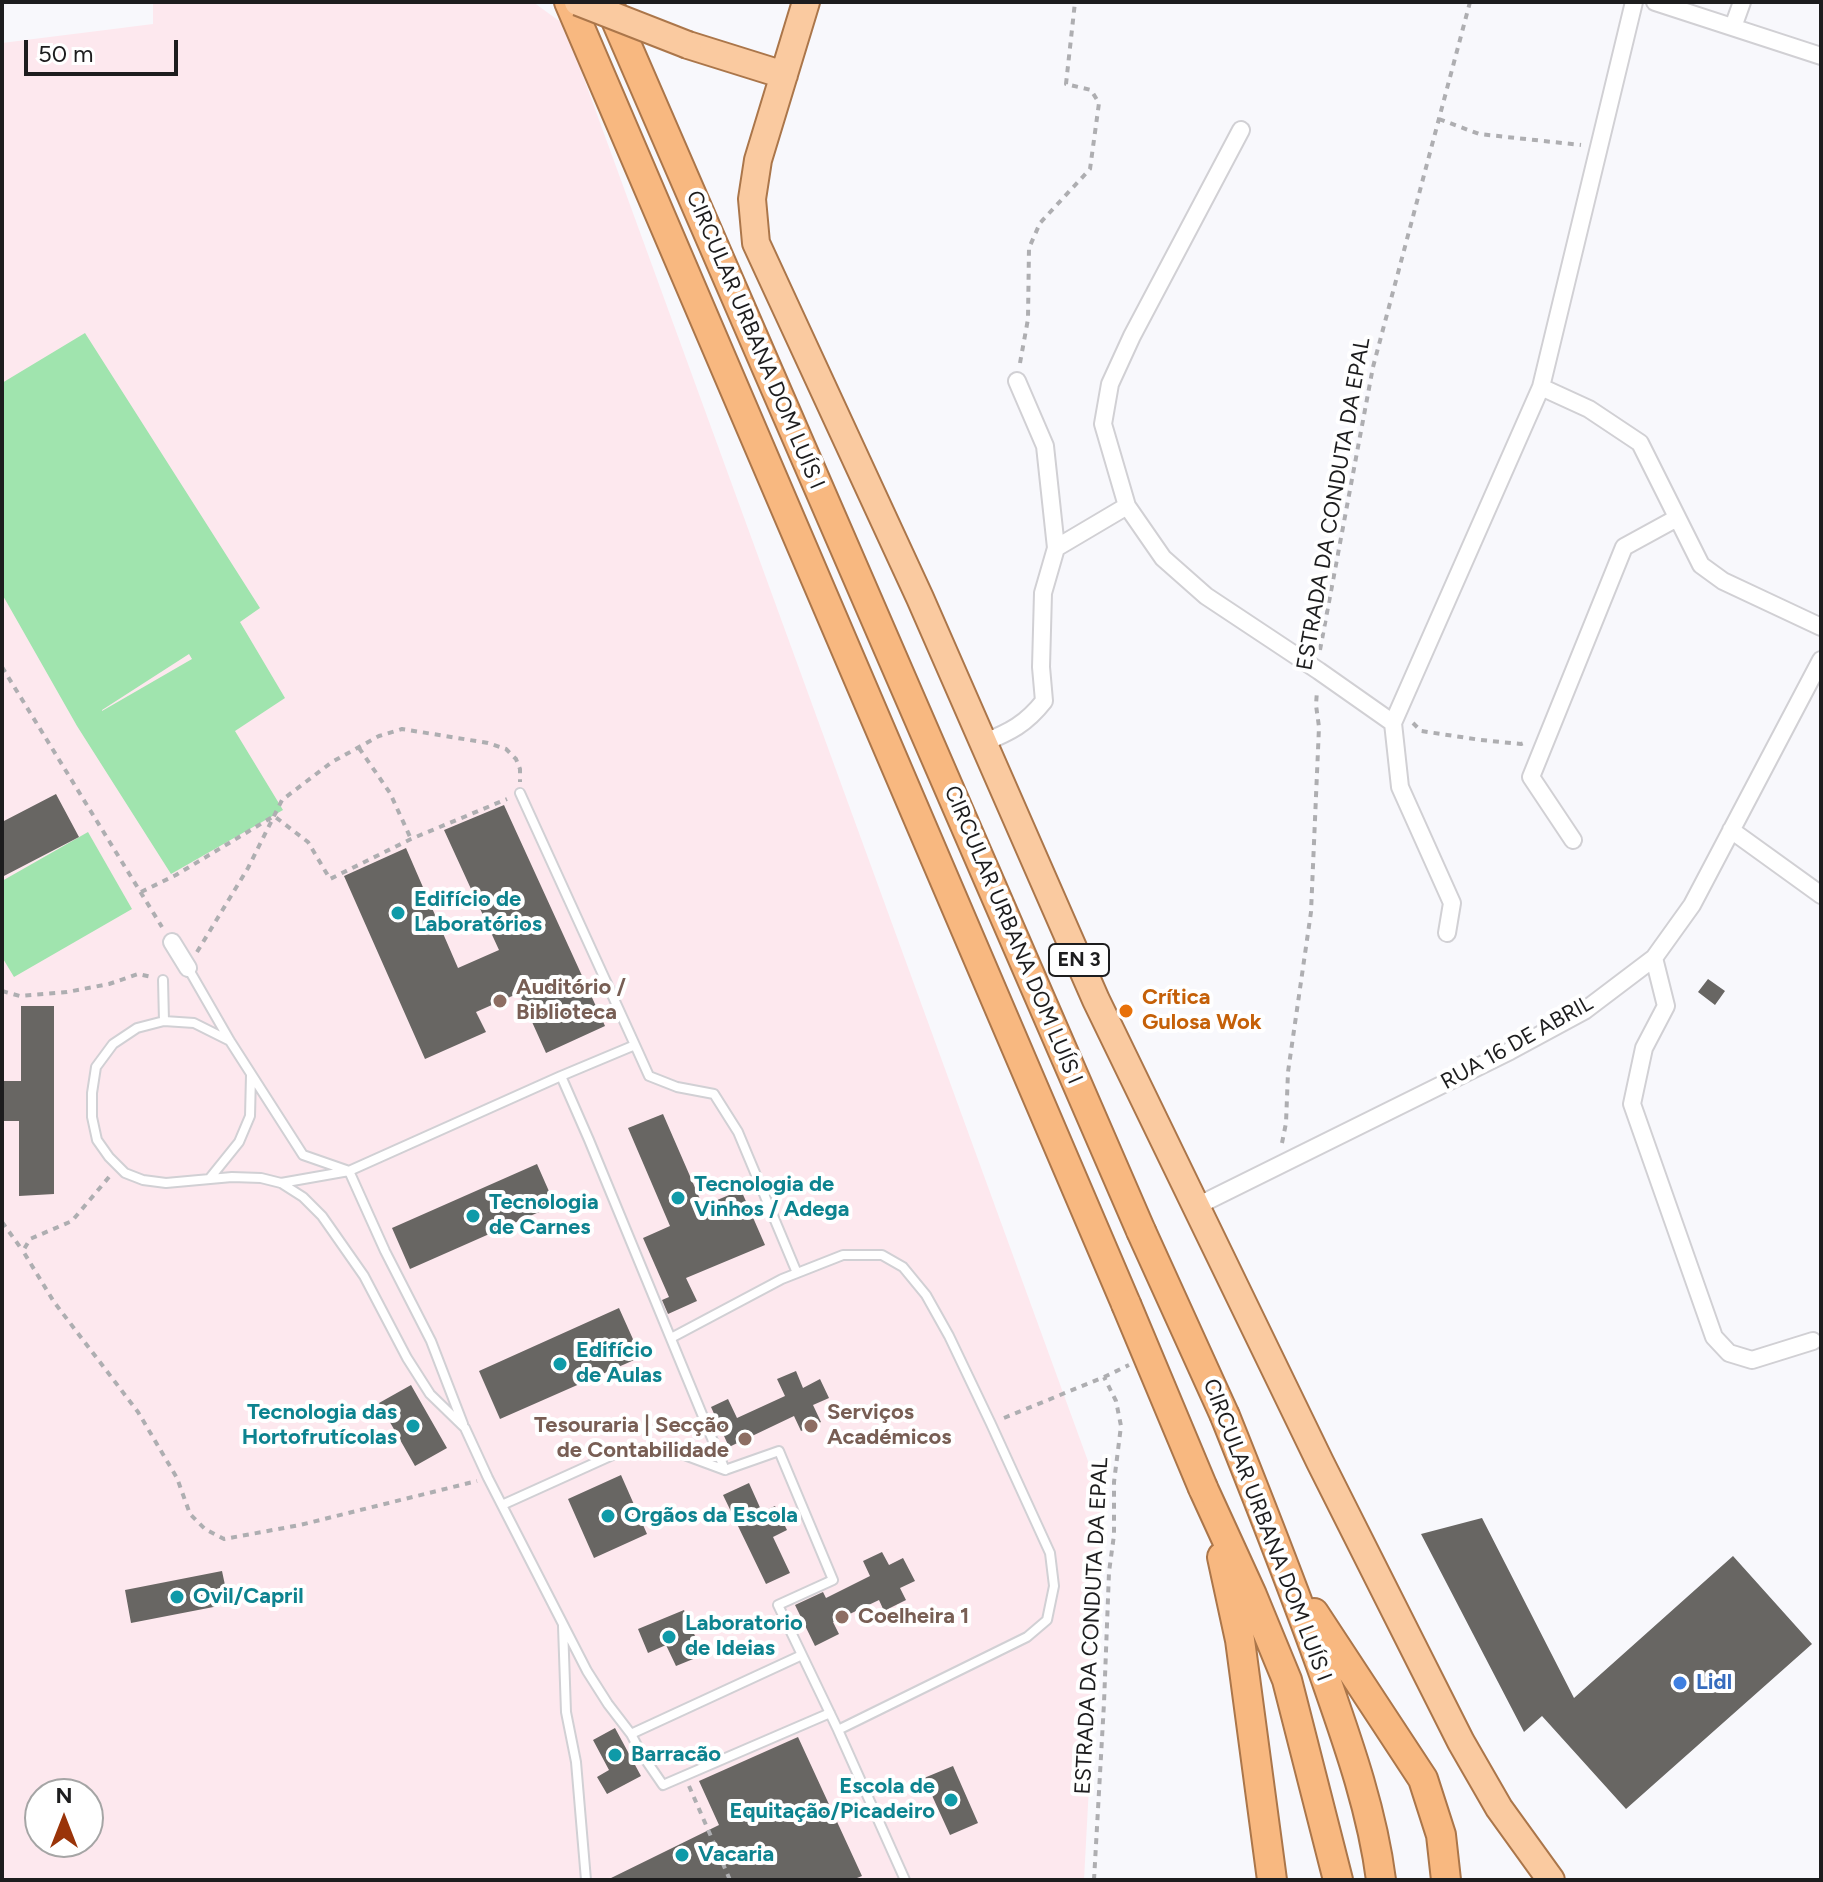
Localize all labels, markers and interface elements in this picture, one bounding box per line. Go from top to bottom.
scale bar [28,24,182,74]
text: 50 m [38,39,94,68]
street label: CIRCULAR URBANA DOM LUÍS I [680,187,830,493]
street label: ESTRADA DA CONDUTA DA EPAL [1292,336,1376,672]
street label: CIRCULAR URBANA DOM LUÍS I [938,782,1088,1088]
place label: Edifício de Laboratórios [414,887,542,938]
marker: Edifício de Laboratórios [389,904,407,922]
road number: EN 3 [1049,944,1109,976]
place label: Auditório / Biblioteca [516,975,626,1026]
place label: Crítica Gulosa Wok [1142,985,1262,1036]
street label: RUA 16 DE ABRIL [1436,990,1598,1096]
marker: Auditório / Biblioteca [491,992,509,1010]
marker: Crítica Gulosa Wok [1117,1002,1135,1020]
place label: Tecnologia de Vinhos / Adega [694,1172,849,1224]
marker: Tecnologia de Vinhos / Adega [669,1189,687,1207]
place label: Tecnologia de Carnes [489,1190,599,1242]
marker: Tecnologia de Carnes [464,1207,482,1225]
place label: Edifício de Aulas [576,1338,662,1390]
marker: Edifício de Aulas [551,1355,569,1373]
street label: CIRCULAR URBANA DOM LUÍS I [1197,1375,1337,1685]
place label: Tecnologia das Hortofrutícolas [242,1400,397,1452]
place label: Serviços Académicos [827,1400,952,1452]
place label: Tesouraria | Secção de Contabilidade [534,1413,729,1464]
marker: Tecnologia das Hortofrutícolas [404,1417,422,1435]
marker: Serviços Académicos [802,1417,820,1435]
marker: Tesouraria | Secção de Contabilidade [736,1430,754,1448]
street label: ESTRADA DA CONDUTA DA EPAL [1070,1457,1114,1795]
place label: Orgãos da Escola [624,1503,798,1529]
marker: Orgãos da Escola [599,1507,617,1525]
place label: Ovil/Capril [193,1584,304,1610]
marker: Ovil/Capril [168,1588,186,1606]
place label: Coelheira 1 [858,1604,969,1630]
marker: Coelheira 1 [833,1608,851,1626]
place label: Laboratorio de Ideias [685,1611,803,1662]
marker: Laboratorio de Ideias [660,1628,678,1646]
place label: Lidl [1696,1670,1732,1696]
marker: Lidl [1671,1674,1689,1692]
place label: Barracão [631,1742,721,1768]
marker: Barracão [606,1746,624,1764]
place label: Escola de Equitação/Picadeiro [730,1774,935,1826]
north arrow [24,1778,104,1858]
text: N [55,1782,73,1809]
marker: Escola de Equitação/Picadeiro [942,1791,960,1809]
place label: Vacaria [698,1842,774,1868]
marker: Vacaria [673,1846,691,1864]

